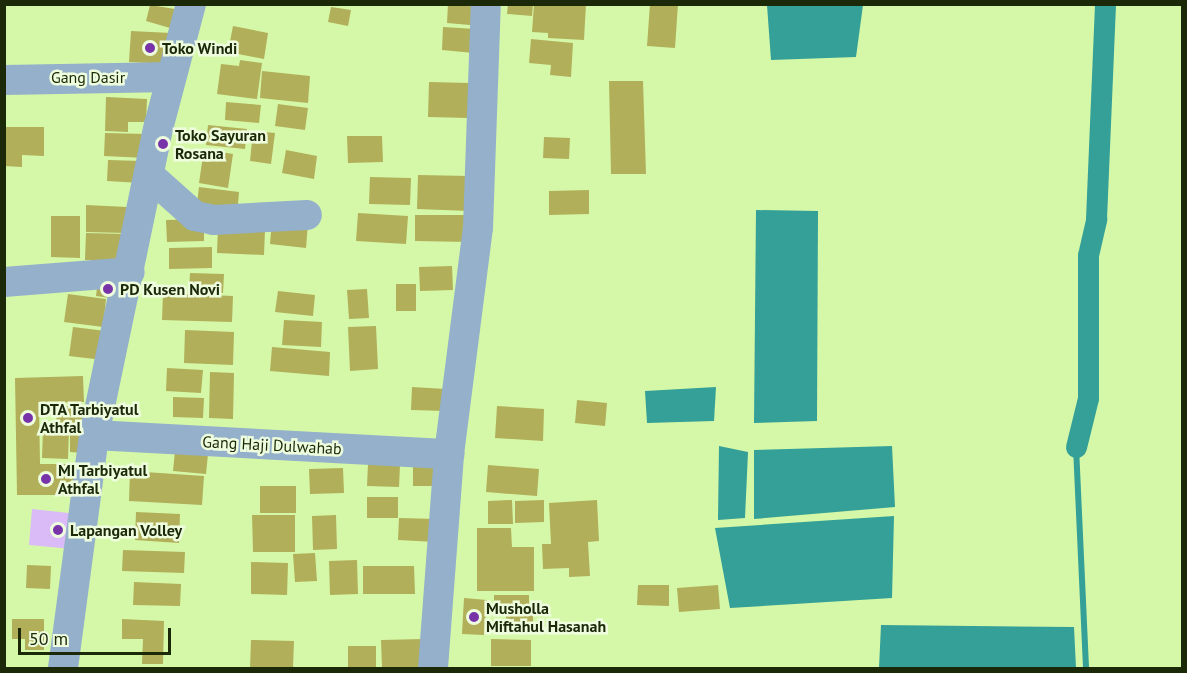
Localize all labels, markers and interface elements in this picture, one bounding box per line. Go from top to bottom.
place label: Toko Windi [162,38,238,58]
marker: Toko Windi [143,41,157,55]
street label: Gang Dasir [51,67,125,87]
place label: Toko Sayuran Rosana [175,125,266,163]
marker: Toko Sayuran Rosana [156,137,170,151]
place label: PD Kusen Novi [120,279,220,299]
marker: PD Kusen Novi [101,282,115,296]
place label: DTA Tarbiyatul Athfal [40,399,140,437]
marker: DTA Tarbiyatul Athfal [21,411,35,425]
street label: Gang Haji Dulwahab [202,432,342,458]
place label: MI Tarbiyatul Athfal [58,460,148,498]
marker: MI Tarbiyatul Athfal [39,472,53,486]
place label: Lapangan Volley [70,520,183,540]
marker: Lapangan Volley [51,523,65,537]
place label: Musholla Miftahul Hasanah [486,598,606,636]
marker: Musholla Miftahul Hasanah [467,610,481,624]
scale bar [21,616,174,654]
text: 50 m [29,627,68,650]

